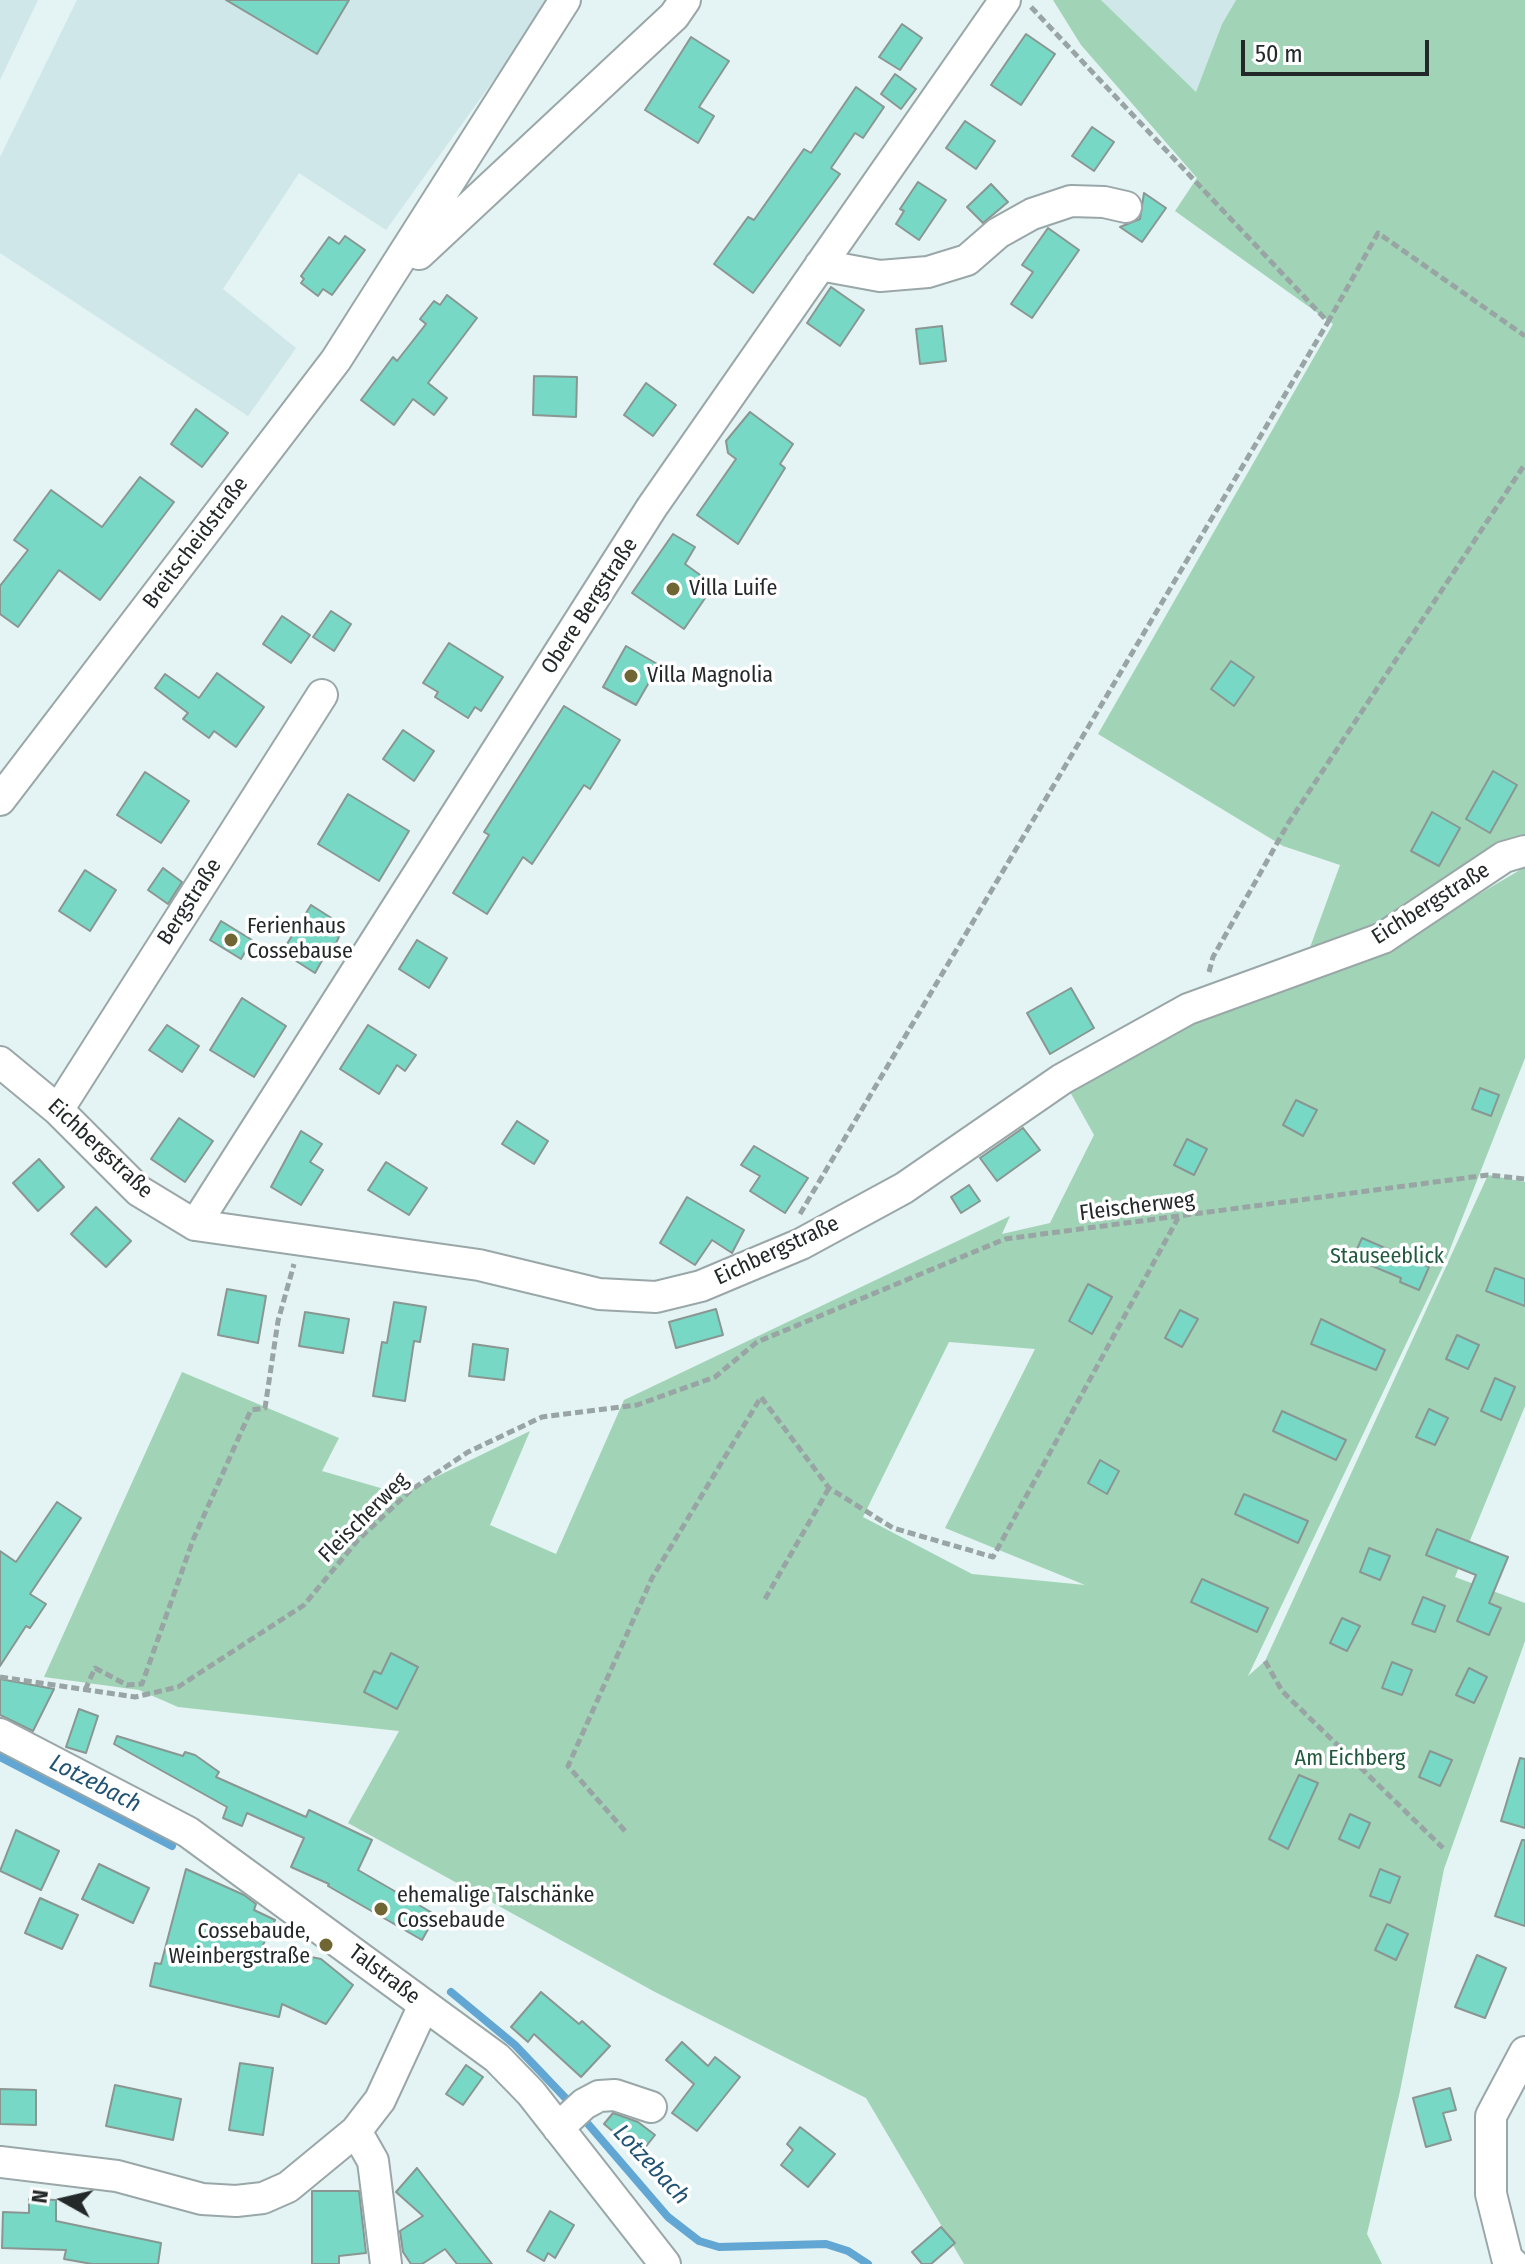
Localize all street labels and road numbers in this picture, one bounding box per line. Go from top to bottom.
street label: Breitscheidstraße [138,472,254,614]
street label: Obere Bergstraße [536,533,644,679]
street label: Bergstraße [152,854,228,950]
street label: Eichbergstraße [1367,857,1495,951]
street label: Eichbergstraße [42,1094,158,1204]
street label: Fleischerweg [1078,1187,1196,1227]
street label: Eichbergstraße [711,1211,843,1291]
street label: Fleischerweg [314,1468,414,1568]
street label: Talstraße [343,1940,425,2010]

